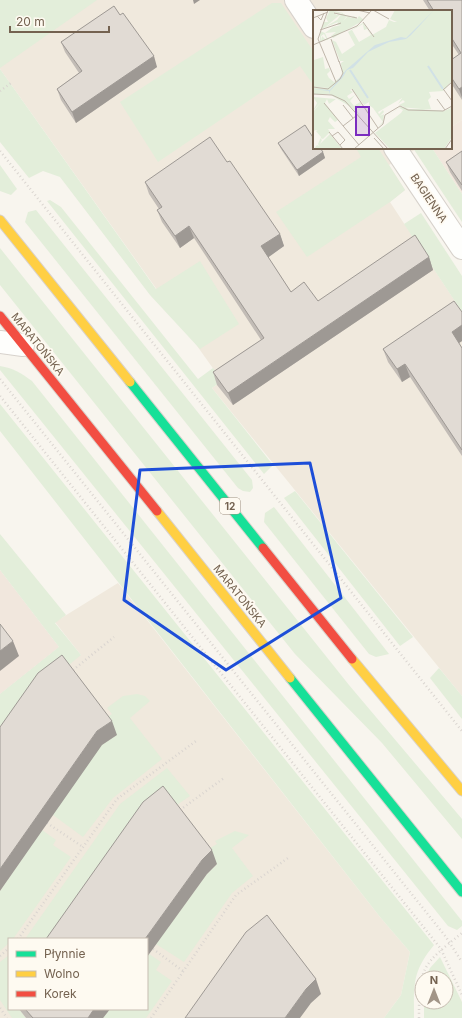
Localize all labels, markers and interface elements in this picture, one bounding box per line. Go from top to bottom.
scale bar [10,8,109,34]
inset map [313,10,452,149]
text: 20 m [16,14,45,29]
street label: BAGIENNA [407,171,451,226]
street label: MARATOŃSKA [8,310,68,379]
road number: 12 [220,498,240,514]
street label: MARATOŃSKA [210,562,270,631]
legend [8,938,148,1010]
text: Płynnie [44,946,85,961]
text: Wolno [44,966,80,981]
north arrow [414,970,454,1010]
text: N [430,973,438,987]
text: Korek [44,986,77,1001]

